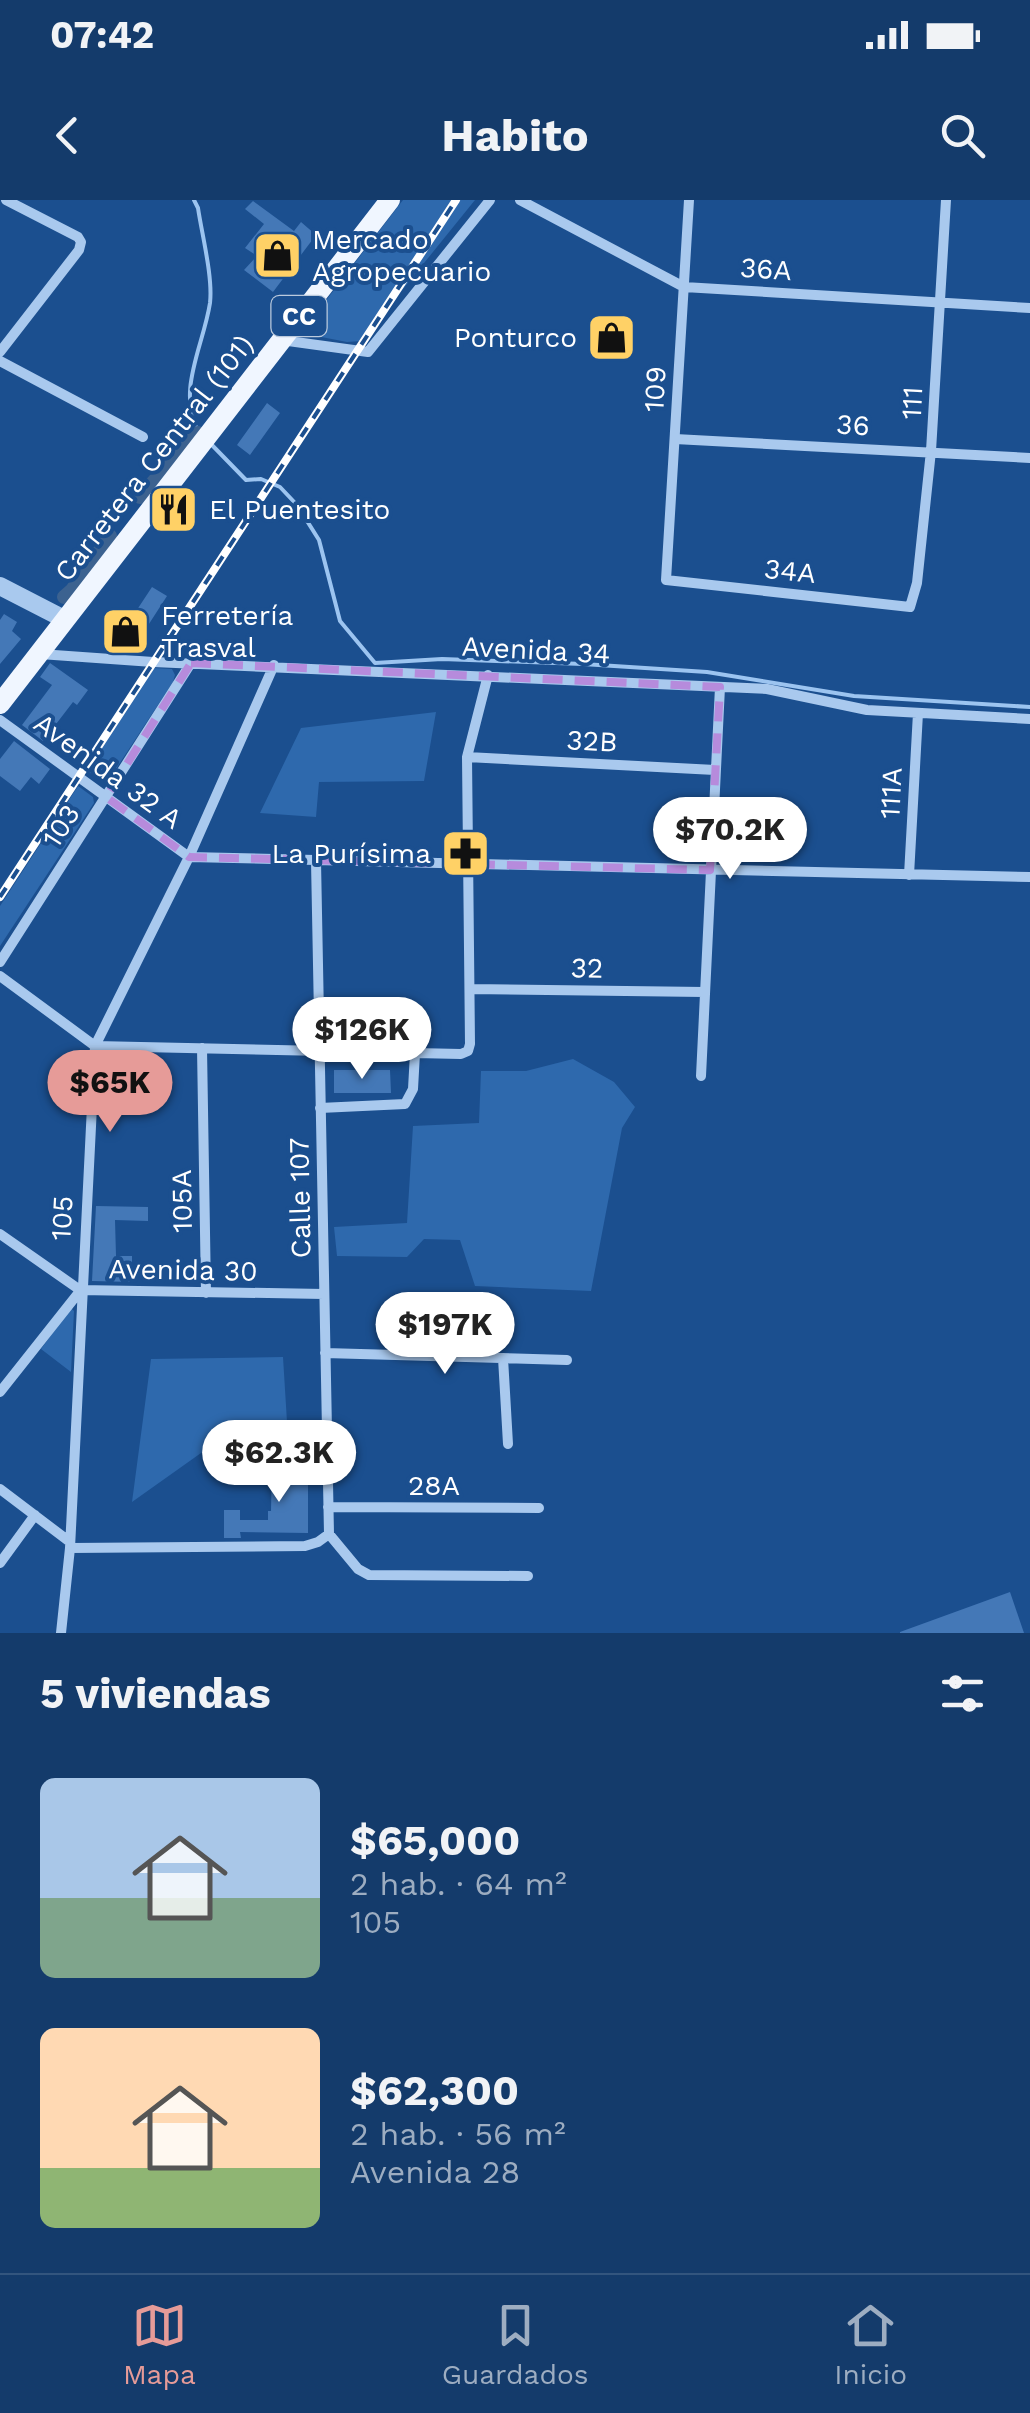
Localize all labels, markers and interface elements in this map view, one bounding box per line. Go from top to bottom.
text: 07:42 [50,13,154,57]
icon: back [40,108,95,163]
icon: search [935,108,990,163]
text: Habito [441,109,589,162]
place label: Mercado Agropecuario [312,223,491,288]
shop icon: Mercado Agropecuario [251,229,303,281]
street label: 36A [739,251,793,287]
road number: CC [272,296,326,336]
shop icon: Ponturco [586,311,638,363]
place label: Ponturco [454,321,577,354]
street label: Carretera Central (101) [48,328,260,588]
street label: 109 [637,365,673,413]
street label: 111 [895,386,929,420]
street label: 36 [835,408,871,442]
restaurant icon: El Puentesito [148,483,200,535]
place label: El Puentesito [209,493,390,526]
street label: 34A [762,552,818,590]
place label: Ferretería Trasval [161,599,294,664]
shop icon: Ferretería Trasval [100,605,152,657]
street label: Avenida 34 [461,630,611,670]
street label: Avenida 32 A [28,706,188,836]
street label: 32B [566,723,618,759]
street label: 111A [873,767,909,819]
pin: $70.2K [649,797,811,882]
street label: 103 [35,799,87,853]
text: $70.2K [675,810,785,848]
pharmacy icon: La Purísima [440,827,492,879]
place label: La Purísima [272,837,431,870]
street label: 32 [570,951,604,985]
pin: $126K [292,997,432,1082]
text: $126K [314,1010,410,1048]
pin: $65K [51,1050,169,1135]
text: $65K [69,1063,151,1101]
street label: Calle 107 [282,1137,318,1259]
street label: 105A [165,1169,199,1233]
street label: 105 [44,1195,80,1241]
street label: Avenida 30 [108,1252,258,1288]
pin: $197K [375,1292,515,1377]
text: $197K [398,1305,492,1343]
pin: $62.3K [198,1420,360,1505]
text: $62.3K [224,1433,334,1471]
street label: 28A [408,1469,460,1502]
icon: filters [935,1666,990,1721]
text: 5 viviendas [40,1669,271,1718]
text: $65,000 [350,1816,520,1865]
icon: home [120,1818,240,1938]
text: 2 hab. · 64 m² [350,1865,567,1903]
text: 105 [350,1903,401,1941]
text: $62,300 [350,2066,519,2115]
icon: home [120,2068,240,2188]
text: 2 hab. · 56 m² [350,2115,566,2153]
text: Avenida 28 [350,2153,520,2191]
tab: Mapa [123,2298,196,2391]
tab: Guardados [442,2298,589,2391]
tab: Inicio [834,2298,907,2391]

